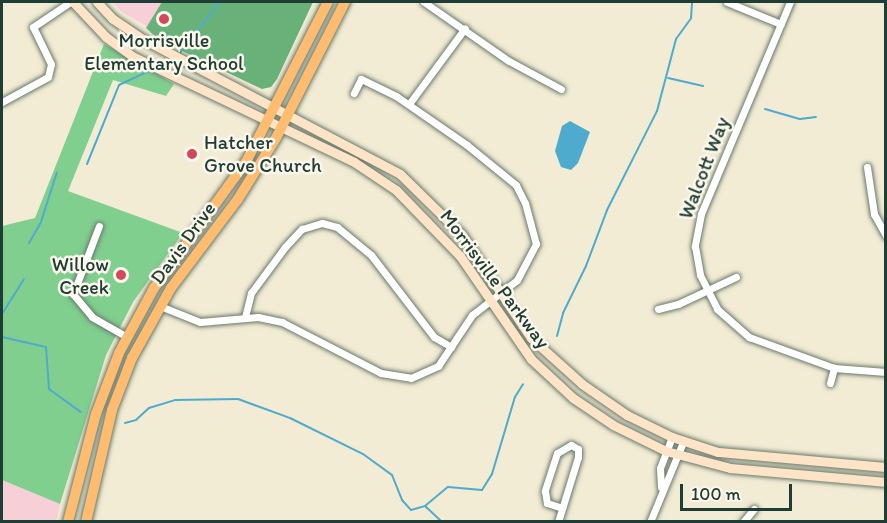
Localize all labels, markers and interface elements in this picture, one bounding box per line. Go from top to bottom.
marker: Morrisville Elementary School [157,12,171,26]
place label: Morrisville Elementary School [84,28,244,75]
street label: Walcott Way [674,114,734,222]
place label: Hatcher Grove Church [204,130,322,177]
marker: Hatcher Grove Church [185,147,199,161]
street label: Davis Drive [145,197,221,289]
street label: Morrisville Parkway [435,205,555,353]
place label: Willow Creek [52,252,109,299]
marker: Willow Creek [114,268,128,282]
scale bar [683,472,796,510]
text: 100 m [691,483,741,505]

